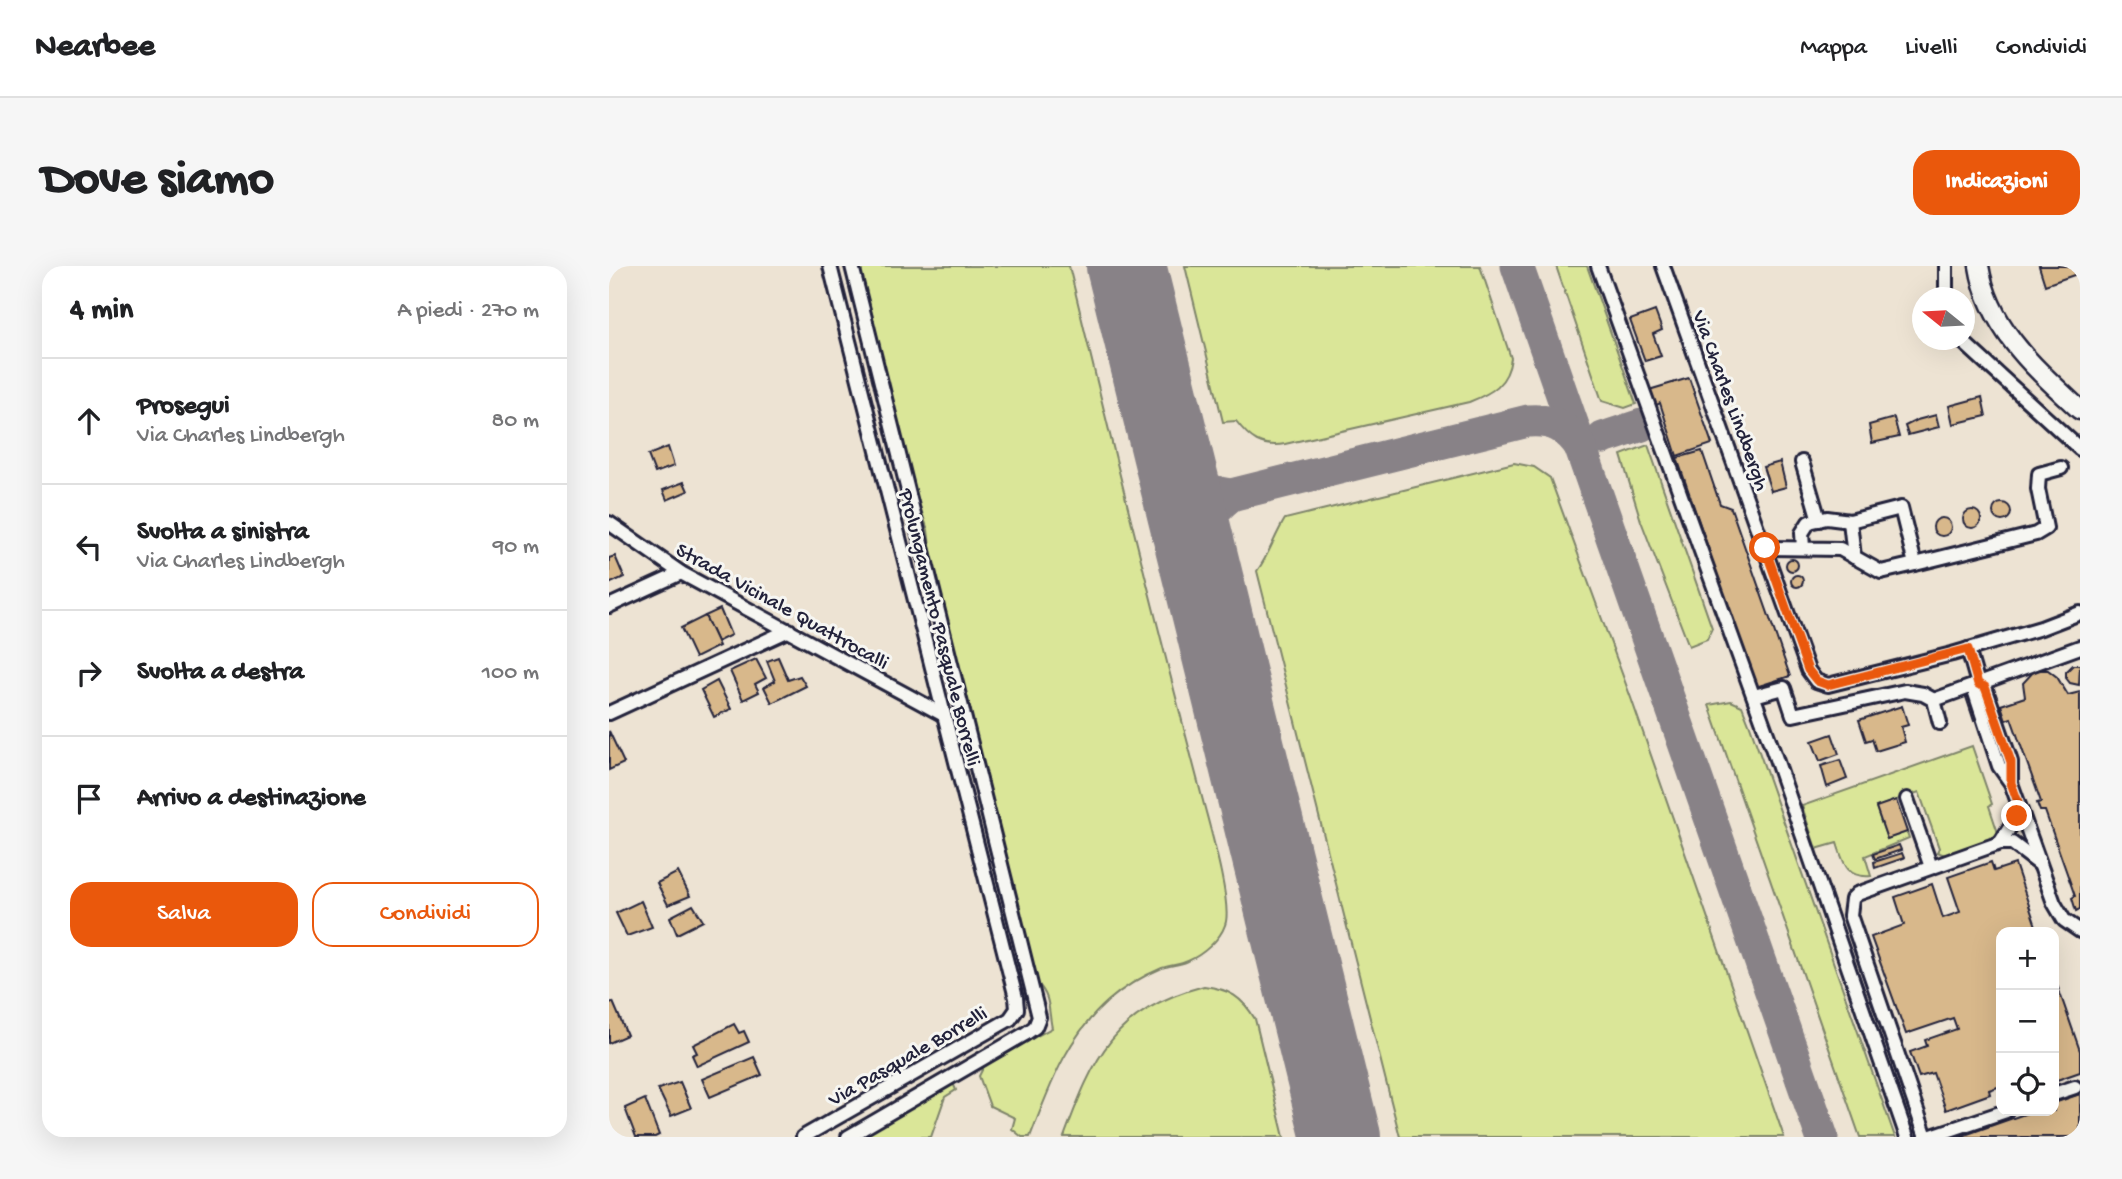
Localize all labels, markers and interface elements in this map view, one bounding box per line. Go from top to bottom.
text: Nearbee [35,29,155,67]
text: Mappa [1800,34,1867,63]
text: Livelli [1905,34,1958,63]
text: Condividi [1996,34,2087,63]
button: Indicazioni [1913,150,2080,215]
text: Dove siamo [42,153,274,211]
north arrow [1912,287,1975,350]
text: 4 min [70,294,133,329]
text: A piedi · 270 m [397,298,539,325]
street label: Via Charles Lindbergh [1684,307,1773,495]
text: Prosegui [137,392,230,423]
icon: ahead [70,402,108,440]
text: 80 m [492,408,539,435]
text: Via Charles Lindbergh [137,423,345,450]
street label: Prolungamento Pasquale Borrelli [891,486,984,769]
text: Svolta a sinistra [137,518,309,549]
icon: left [70,528,108,566]
route start [1749,532,1780,563]
text: 90 m [493,534,539,561]
street label: Strada Vicinale Quattrocalli [670,539,892,677]
text: Via Charles Lindbergh [137,549,345,576]
icon: right [70,654,108,692]
text: Svolta a destra [137,658,304,689]
text: 100 m [482,660,539,687]
icon: arrive [70,780,108,818]
text: Arrivo a destinazione [137,784,366,815]
route end [2001,800,2032,831]
button: Salva [70,882,298,947]
button: Condividi [312,882,539,947]
map controls [1996,927,2059,1116]
button: + [1996,927,2059,990]
button: − [1996,990,2059,1053]
street label: Via Pasquale Borrelli [824,1002,993,1114]
button: locate [1996,1053,2059,1116]

